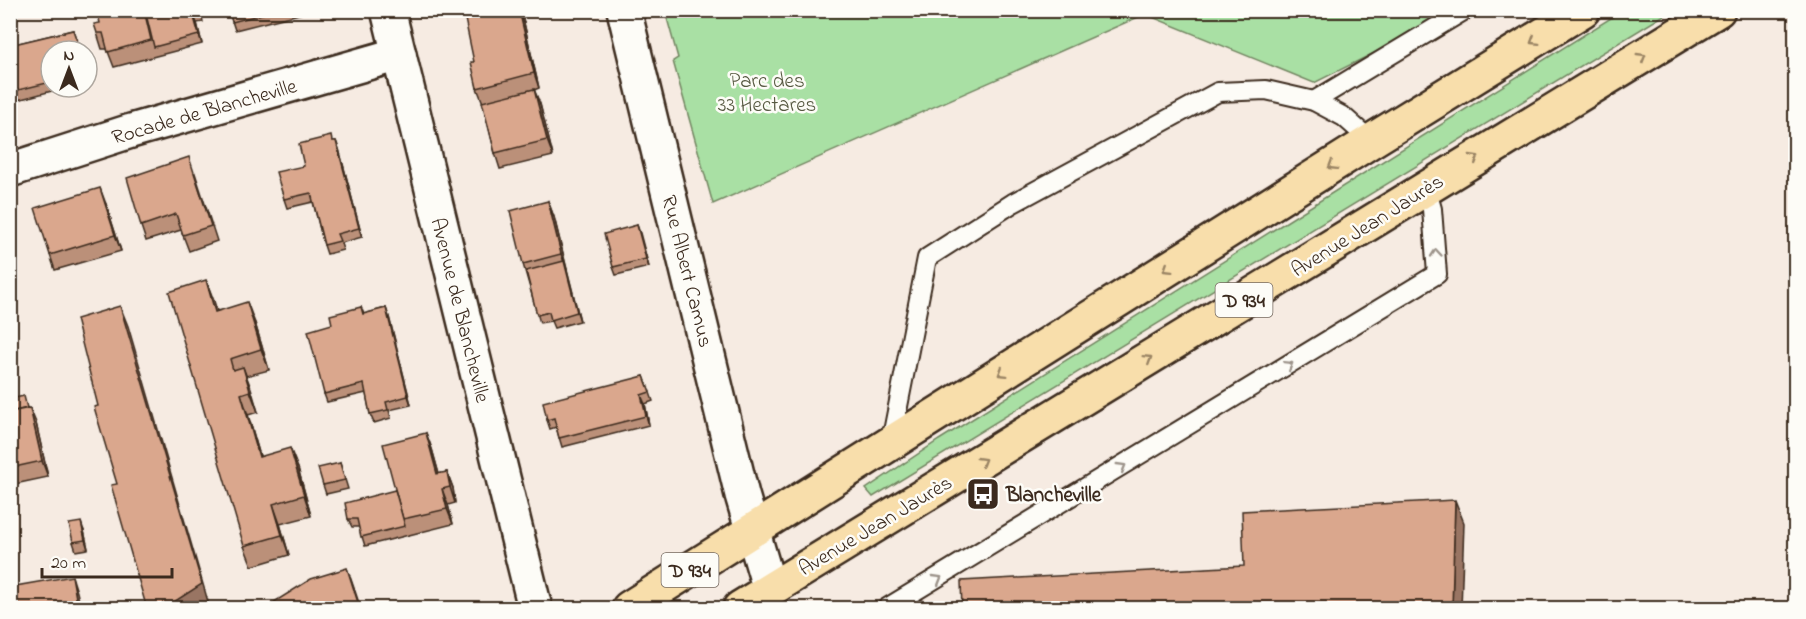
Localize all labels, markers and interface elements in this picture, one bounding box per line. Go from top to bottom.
one-way arrow [1530,34,1540,46]
north arrow [39,39,99,99]
text: N [64,44,75,68]
one-way arrow [1636,52,1646,64]
park label: Parc des 33 Hectares [718,67,816,121]
street label: Rocade de Blancheville [108,72,301,154]
one-way arrow [1469,154,1479,166]
one-way arrow [1328,158,1338,170]
street label: Avenue Jean Jaurès [1286,168,1450,286]
street label: Rue Albert Camus [653,192,719,351]
street label: Avenue de Blancheville [422,215,497,407]
one-way arrow [1429,249,1442,258]
one-way arrow [1163,262,1173,274]
road number: D 934 [1216,283,1272,317]
one-way arrow [1142,354,1152,366]
one-way arrow [1283,361,1293,373]
one-way arrow [998,365,1008,377]
one-way arrow [976,456,986,468]
one-way arrow [1116,463,1127,474]
street label: Avenue Jean Jaurès [793,469,959,585]
bus stop icon: Blancheville [965,476,1001,512]
place label: Blancheville [1005,481,1102,511]
scale bar [42,541,172,579]
text: 20 m [51,551,86,577]
road number: D 934 [662,553,718,587]
one-way arrow [932,574,942,586]

